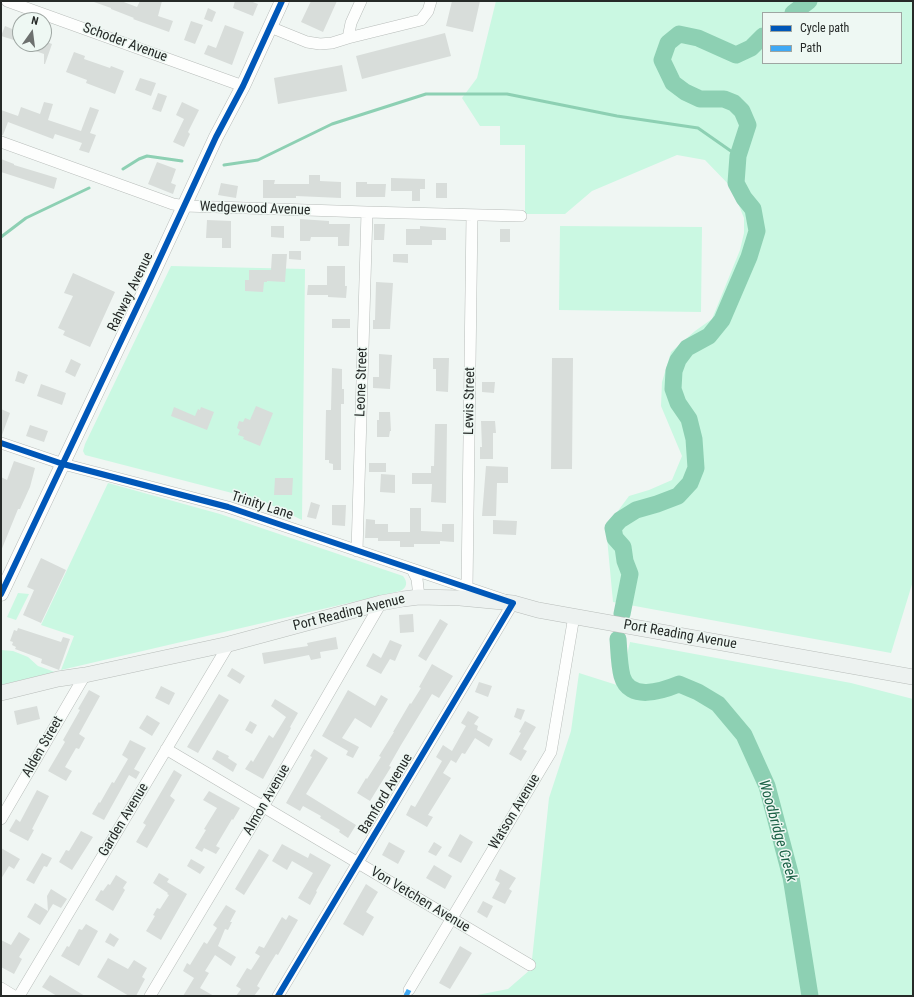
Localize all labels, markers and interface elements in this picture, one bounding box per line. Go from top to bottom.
north arrow [12,12,52,52]
legend [762,12,902,64]
text: N [30,14,40,28]
street label: Schoder Avenue [80,20,170,66]
text: Cycle path [800,21,849,35]
text: Path [800,41,822,55]
street label: Wedgewood Avenue [199,199,311,219]
street label: Rahway Avenue [105,250,157,334]
street label: Leone Street [352,347,372,417]
street label: Lewis Street [461,367,479,435]
street label: Trinity Lane [229,488,295,524]
street label: Port Reading Avenue [291,591,407,635]
street label: Port Reading Avenue [622,617,738,653]
street label: Alden Street [19,714,67,780]
street label: Bamford Avenue [355,751,417,837]
street label: Almon Avenue [240,762,294,838]
street label: Watson Avenue [486,771,544,853]
water label: Woodbridge Creek [754,778,800,884]
street label: Garden Avenue [95,780,153,860]
street label: Von Vetchen Avenue [367,864,473,936]

